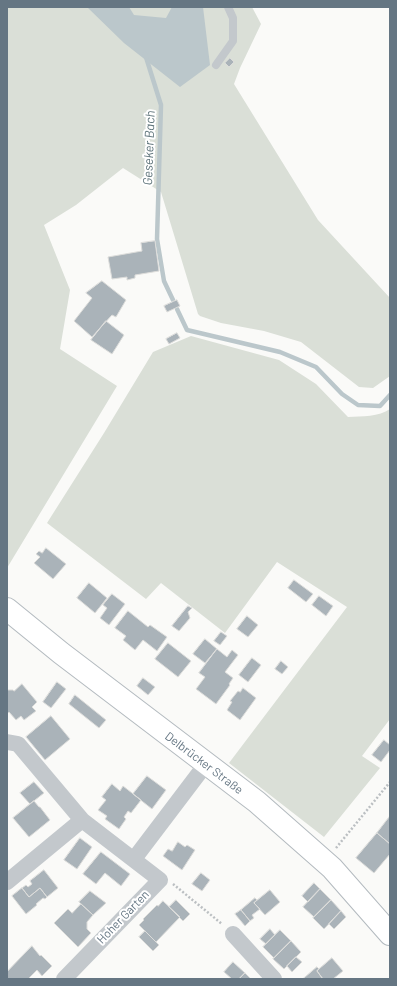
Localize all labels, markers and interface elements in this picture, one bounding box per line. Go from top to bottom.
water label: Geseker Bach [140,110,158,186]
street label: Delbrücker Straße [162,729,246,797]
street label: Hoher Garten [94,887,152,947]

